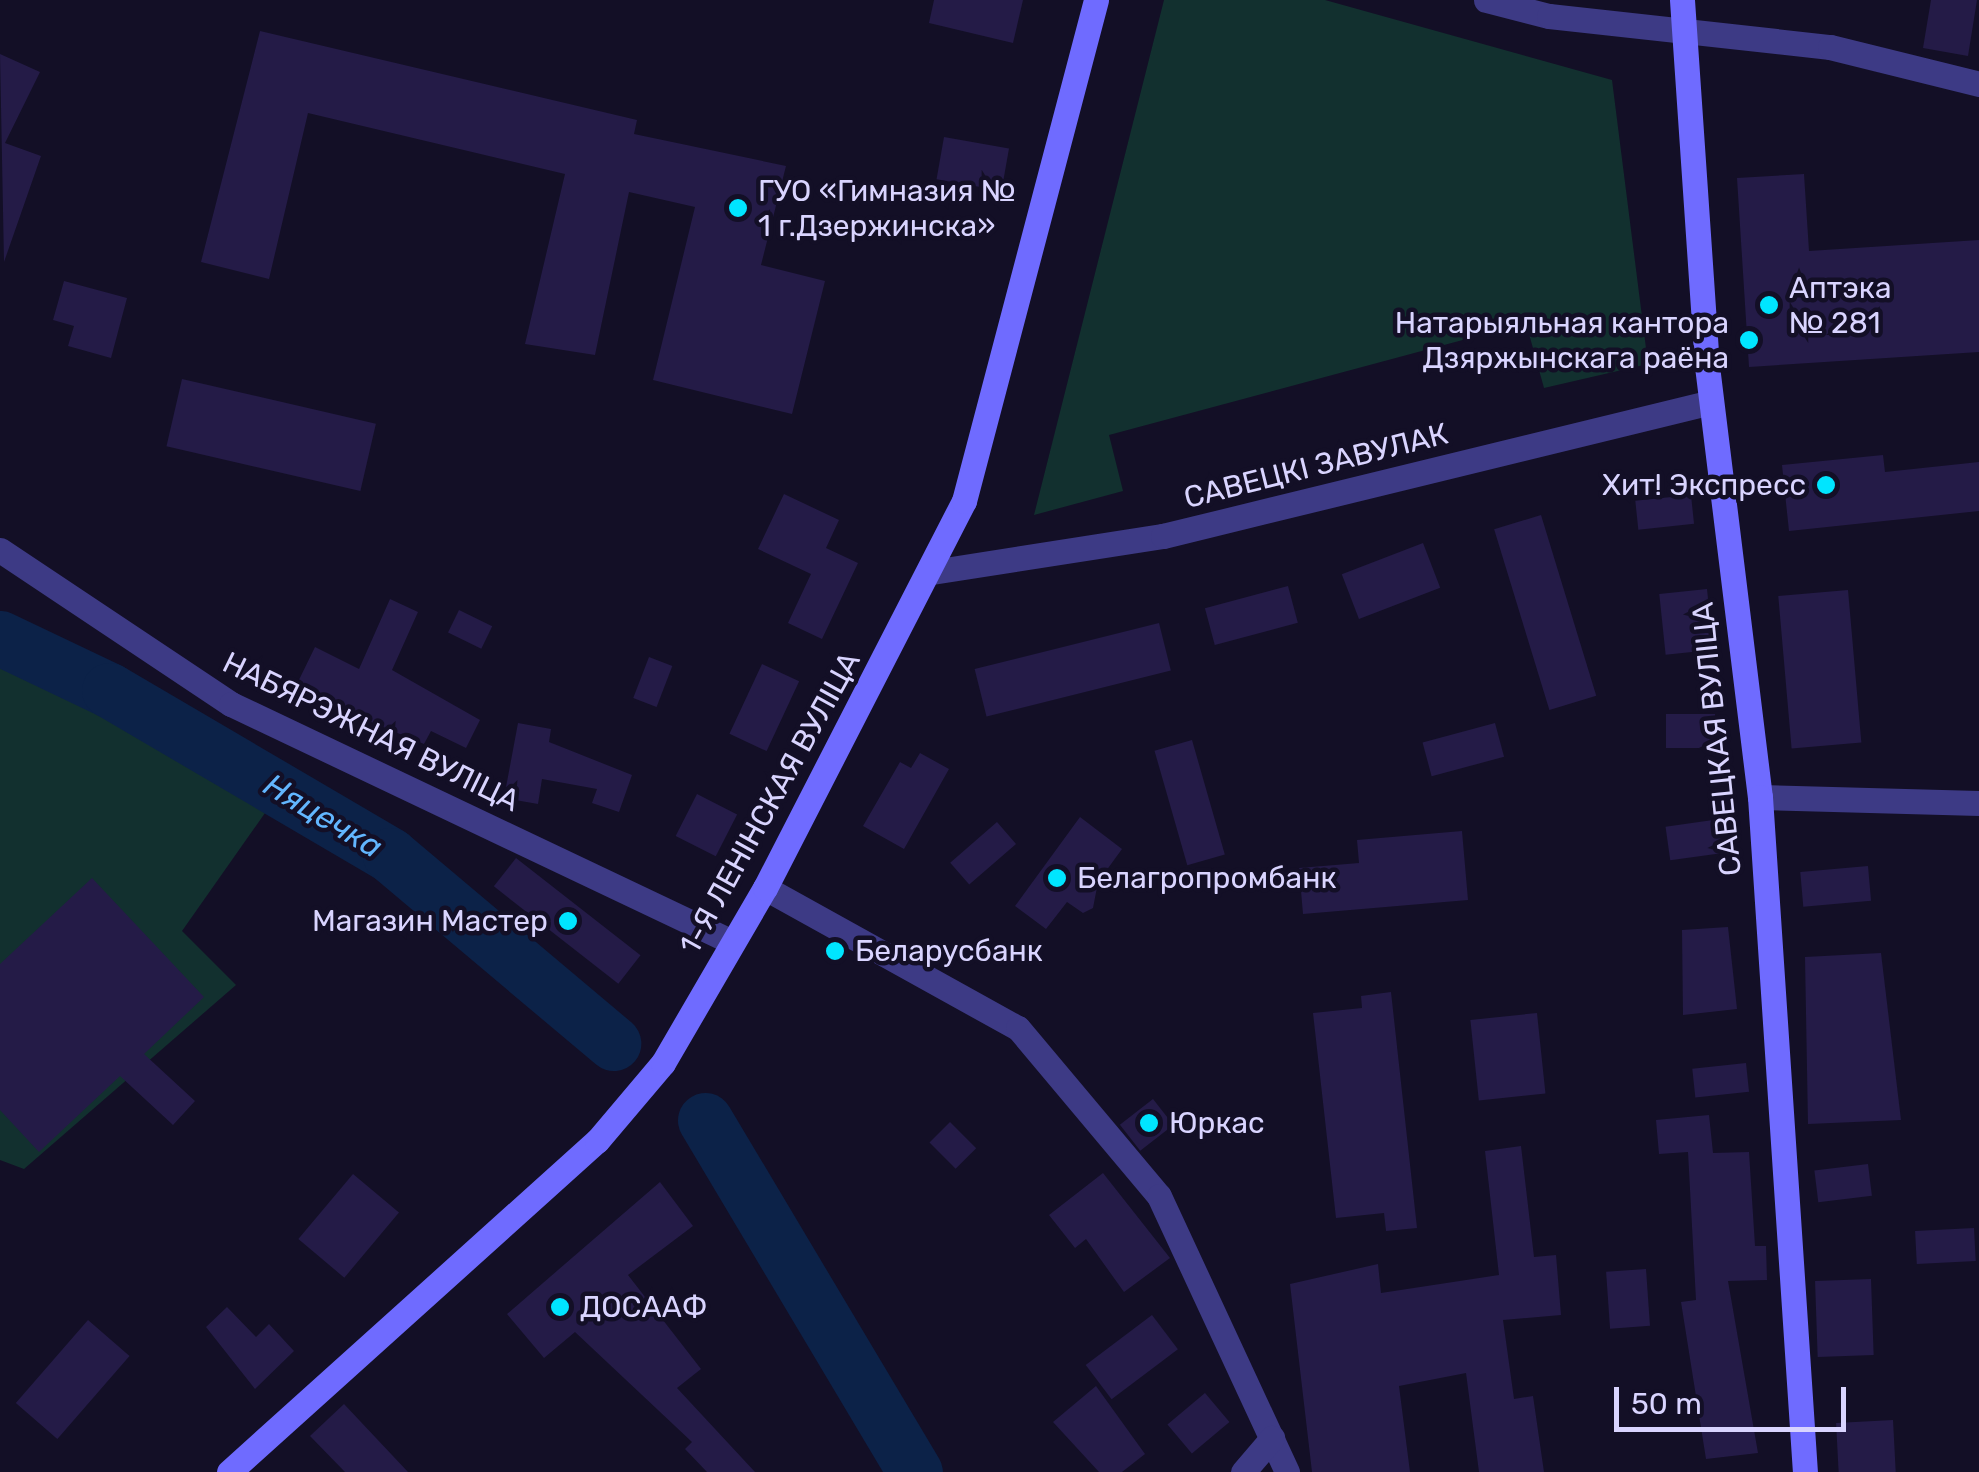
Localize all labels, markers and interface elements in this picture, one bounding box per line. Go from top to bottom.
place label: ГУО «Гимназия № 1 г.Дзержинска» [758,173,1016,244]
marker: ГУО «Гимназия № 1 г.Дзержинска» [727,197,749,219]
place label: Аптэка № 281 [1789,270,1891,340]
marker: Аптэка № 281 [1758,294,1780,316]
place label: Натарыяльная кантора Дзяржынскага раёна [1395,305,1729,376]
marker: Натарыяльная кантора Дзяржынскага раёна [1738,329,1760,351]
street label: САВЕЦКІ ЗАВУЛАК [1180,416,1452,516]
place label: Хит! Экспресс [1602,467,1806,503]
marker: Хит! Экспресс [1815,474,1837,496]
street label: САВЕЦКАЯ ВУЛІЦА [1685,600,1749,878]
street label: НАБЯРЭЖНАЯ ВУЛІЦА [217,644,525,820]
street label: 1-Я ЛЕНІНСКАЯ ВУЛІЦА [672,646,868,960]
water label: Няцечка [257,766,389,866]
place label: Белагропромбанк [1077,860,1336,896]
marker: Белагропромбанк [1046,867,1068,889]
place label: Магазин Мастер [312,903,548,939]
marker: Магазин Мастер [557,910,579,932]
place label: Беларусбанк [855,933,1043,969]
marker: Беларусбанк [824,940,846,962]
place label: Юркас [1169,1105,1265,1141]
marker: Юркас [1138,1112,1160,1134]
place label: ДОСААФ [580,1289,707,1325]
marker: ДОСААФ [549,1296,571,1318]
scale bar [1619,1367,1852,1429]
text: 50 m [1631,1386,1702,1422]

